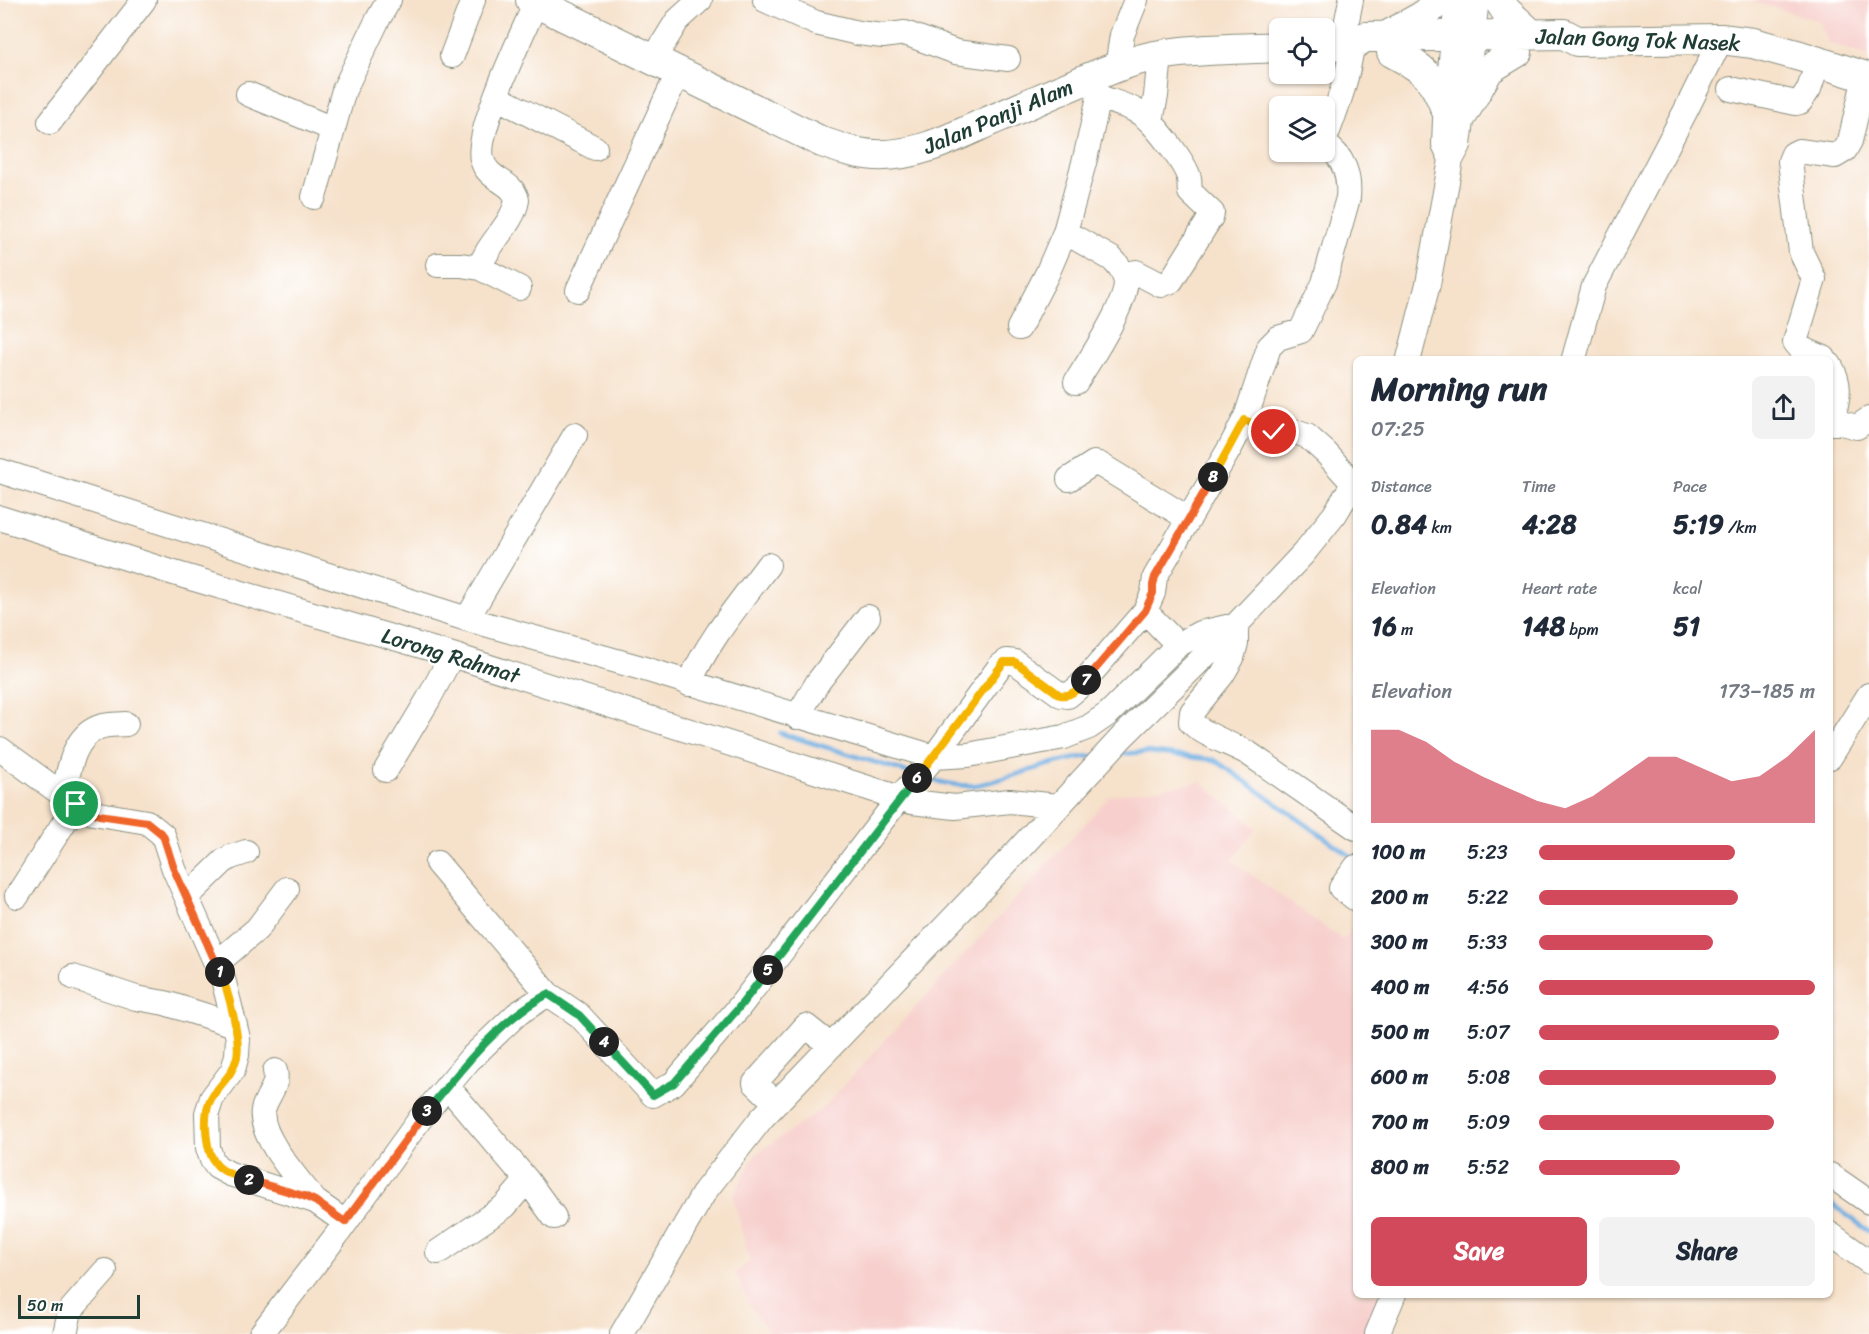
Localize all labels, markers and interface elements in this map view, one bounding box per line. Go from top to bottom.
street label: Jalan Gong Tok Nasek [1534,16,1741,63]
map controls [1269,18,1335,162]
button: locate [1269,18,1335,84]
street label: Jalan Panji Alam [916,67,1079,166]
button: layers [1269,96,1335,162]
text: Morning run [1371,360,1547,418]
button: share [1752,376,1815,439]
pin [1248,406,1299,457]
text: 07:25 [1371,412,1425,447]
icon: check [1257,415,1290,448]
pin: 8 [1198,462,1228,492]
text: 8 [1208,462,1218,491]
text: Distance [1371,472,1432,501]
text: Time [1522,472,1556,501]
text: Pace [1673,472,1707,501]
text: 0.84 [1371,501,1427,547]
text: 4:28 [1522,501,1577,547]
text: 5:19 [1673,501,1724,547]
text: km [1427,513,1452,542]
text: /km [1724,513,1757,542]
text: Elevation [1371,574,1436,603]
text: Heart rate [1522,574,1597,603]
text: kcal [1673,574,1702,603]
text: 16 [1371,603,1397,649]
text: 148 [1522,603,1565,649]
text: 51 [1673,603,1700,649]
text: m [1397,615,1413,644]
text: bpm [1565,615,1599,644]
street label: Lorong Rahmat [377,616,526,695]
pin: 7 [1071,665,1101,695]
text: 7 [1081,665,1091,694]
text: Elevation [1371,674,1452,709]
text: 173–185 m [1719,674,1815,709]
pin: 6 [902,763,932,793]
text: 6 [912,763,922,792]
pin [50,778,101,829]
icon: arrive [59,787,92,820]
text: 100 m [1371,835,1425,870]
text: 5:23 [1467,835,1508,870]
text: 200 m [1371,880,1428,915]
text: 5:22 [1467,880,1508,915]
text: 300 m [1371,925,1428,960]
text: 5:33 [1467,925,1507,960]
pin: 5 [753,955,783,985]
text: 5 [763,955,773,984]
pin: 1 [205,957,235,987]
text: 1 [217,957,223,986]
text: 400 m [1371,970,1429,1005]
text: 4:56 [1467,970,1509,1005]
text: 500 m [1371,1015,1429,1050]
text: 5:07 [1467,1015,1509,1050]
pin: 4 [589,1027,619,1057]
text: 4 [599,1027,609,1056]
text: 600 m [1371,1060,1428,1095]
text: 5:08 [1467,1060,1510,1095]
pin: 3 [412,1096,442,1126]
text: 3 [423,1096,431,1125]
text: 700 m [1371,1105,1428,1140]
text: 5:09 [1467,1105,1510,1140]
text: 800 m [1371,1150,1429,1185]
text: 5:52 [1467,1150,1509,1185]
pin: 2 [234,1165,264,1195]
text: 2 [244,1165,254,1194]
button: Save [1371,1217,1587,1286]
button: Share [1599,1217,1815,1286]
text: 50 m [27,1291,63,1320]
scale bar [18,1292,140,1320]

